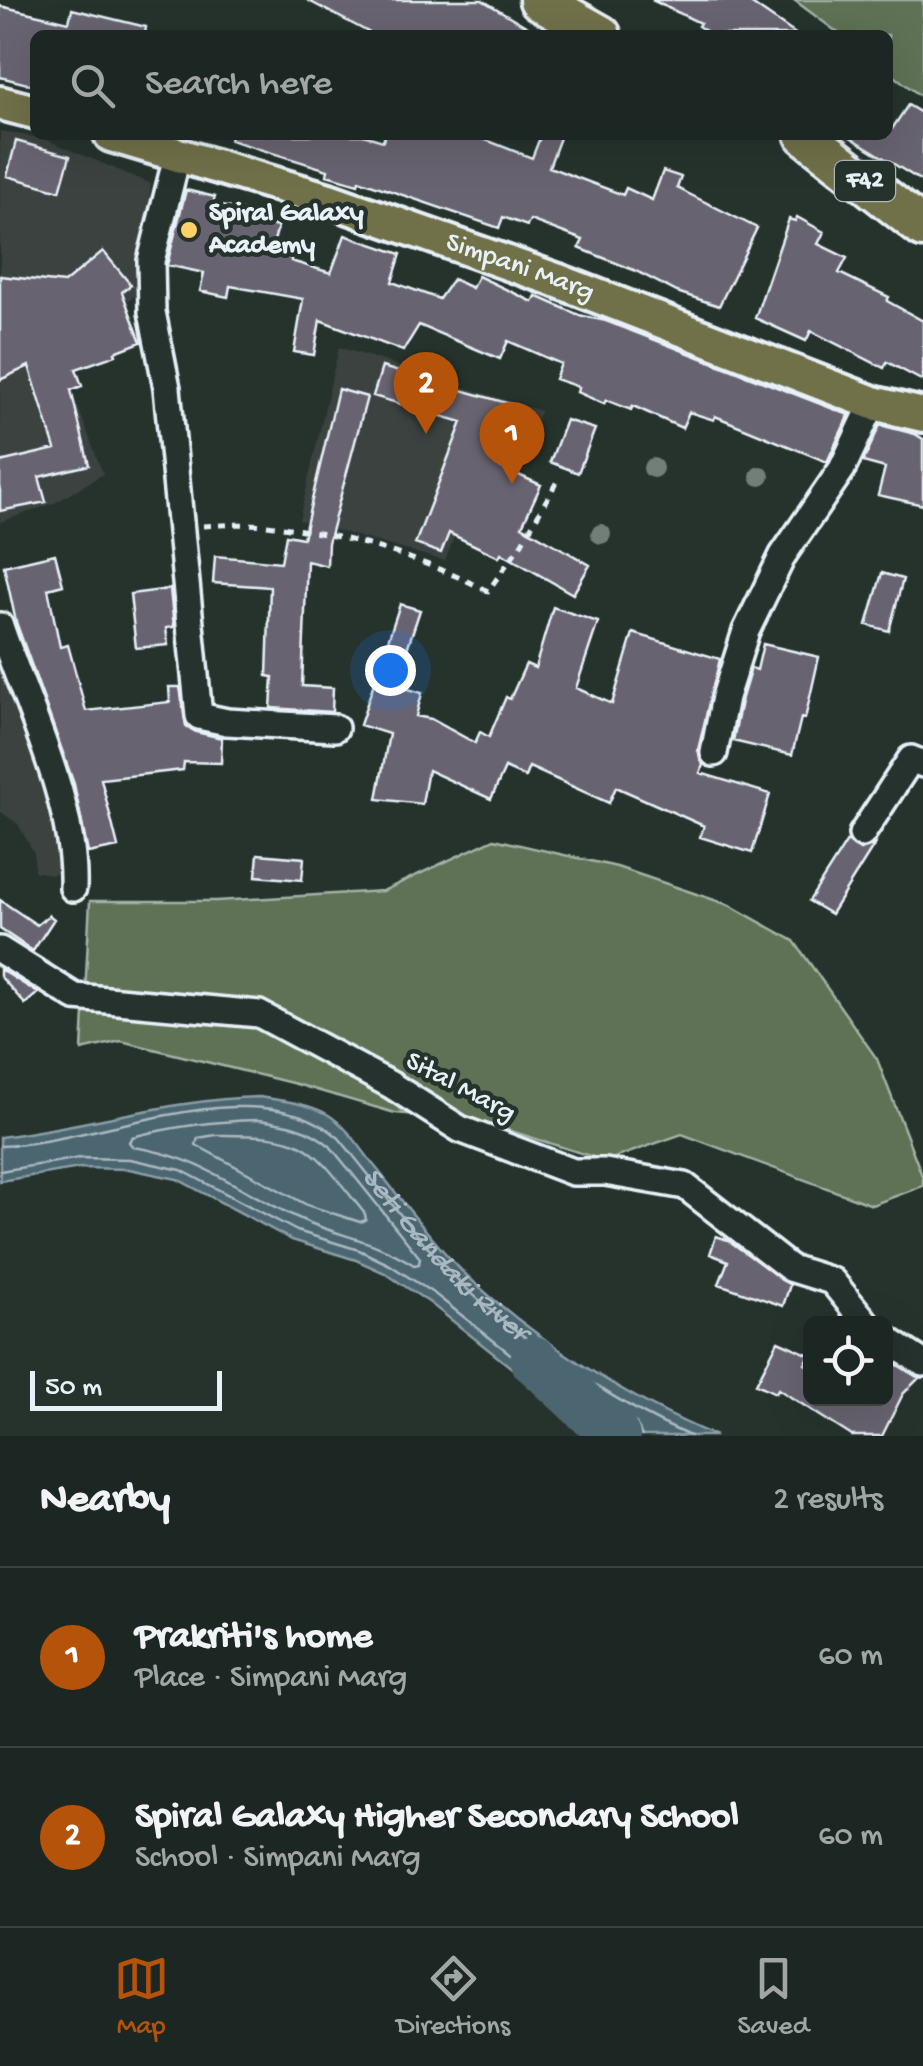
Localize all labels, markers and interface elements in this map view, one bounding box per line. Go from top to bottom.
search box [30,30,893,140]
icon: search [65,58,120,113]
text: Search here [145,63,332,107]
road number: F42 [835,161,895,201]
place label: Spiral Galaxy Academy [208,198,364,263]
marker: Spiral Galaxy Academy [178,219,200,241]
street label: Simpani Marg [441,226,599,310]
pin: 2 [394,352,458,434]
pin: 1 [480,402,544,484]
your location [365,645,416,696]
street label: Sital Marg [399,1045,521,1131]
water label: Seti Gandaki River [353,1162,539,1353]
map controls [803,1316,893,1406]
button: locate [803,1316,893,1406]
scale bar [30,1366,222,1410]
text: 50 m [45,1372,102,1405]
text: Nearby [40,1477,170,1526]
text: 2 results [773,1482,883,1520]
text: Prakriti's home [135,1616,372,1660]
text: 1 [66,1638,79,1676]
text: 60 m [818,1638,883,1676]
text: Place · Simpani Marg [135,1660,407,1698]
text: Spiral Galaxy Higher Secondary School [135,1796,739,1840]
text: 2 [65,1818,80,1856]
text: 60 m [818,1818,883,1856]
text: School · Simpani Marg [135,1840,421,1878]
tab: Map [114,1951,169,2044]
tab: Directions [396,1951,510,2044]
tab: Saved [737,1951,809,2044]

